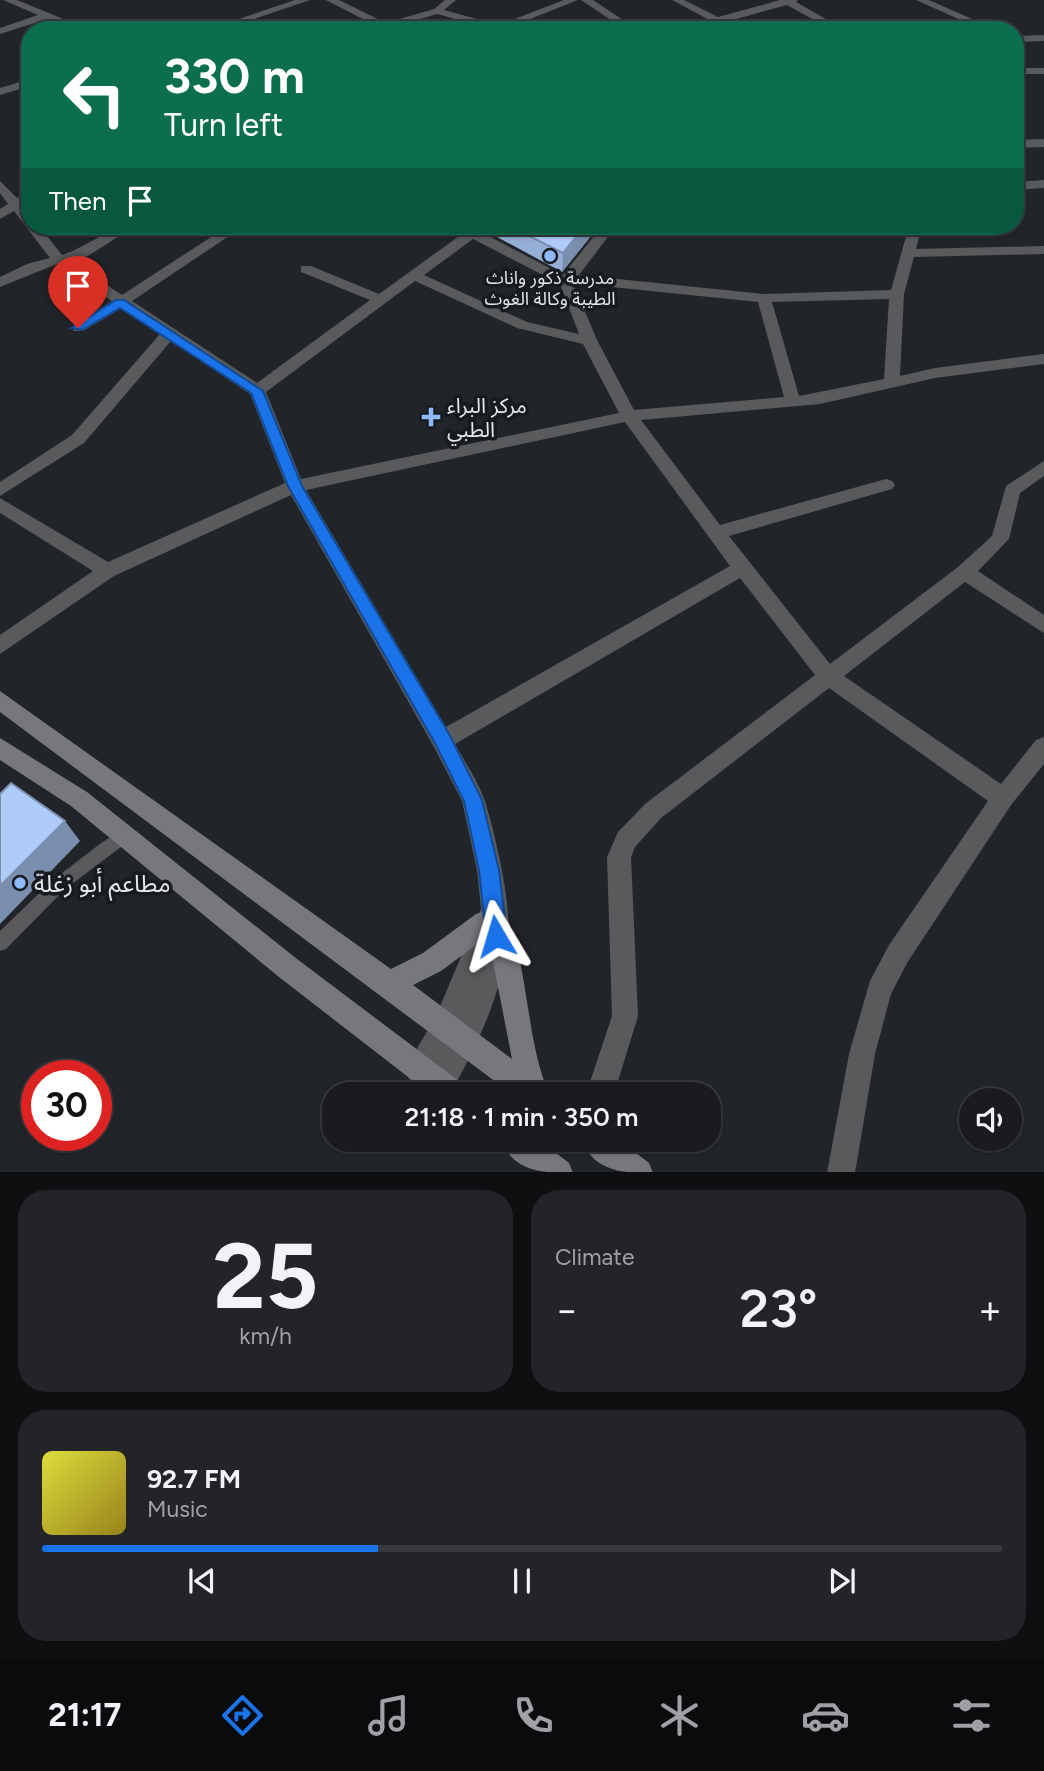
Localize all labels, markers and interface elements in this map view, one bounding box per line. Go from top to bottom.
text: 330 m [164,46,305,105]
icon: left [49,49,140,140]
text: Turn left [164,106,283,144]
icon: arrive [121,182,159,220]
text: Then [49,185,107,217]
marker: مدرسة ذكور واناث الطيبة وكالة الغوث [542,248,558,264]
pin [48,256,108,328]
icon: arrive [59,267,97,305]
place label: مدرسة ذكور واناث الطيبة وكالة الغوث [484,267,616,310]
place label: مركز البراء الطبي [447,393,527,445]
marker: مركز البراء الطبي [421,407,441,427]
place label: مطاعم أبو زغلة [34,867,171,901]
marker: مطاعم أبو زغلة [12,875,28,891]
position arrow [459,899,533,973]
speed limit sign: 30 [21,1060,112,1151]
map controls [959,1088,1022,1151]
button: sound [959,1088,1022,1151]
text: 21:18 · 1 min · 350 m [404,1101,639,1133]
text: 25 [213,1222,318,1331]
text: Climate [555,1243,634,1271]
text: 23° [740,1278,817,1340]
text: − [555,1287,579,1333]
text: + [978,1287,1002,1333]
text: km/h [239,1322,292,1350]
text: 92.7 FM [147,1463,241,1495]
text: Music [147,1495,208,1523]
icon: previous [183,1562,221,1600]
icon: pause [503,1562,541,1600]
icon: next [823,1562,861,1600]
icon: directions [218,1691,267,1740]
icon: music [364,1691,413,1740]
icon: phone [509,1691,558,1740]
icon: climate [655,1691,704,1740]
icon: car [801,1691,850,1740]
icon: filters [947,1691,996,1740]
text: 21:17 [48,1696,121,1734]

